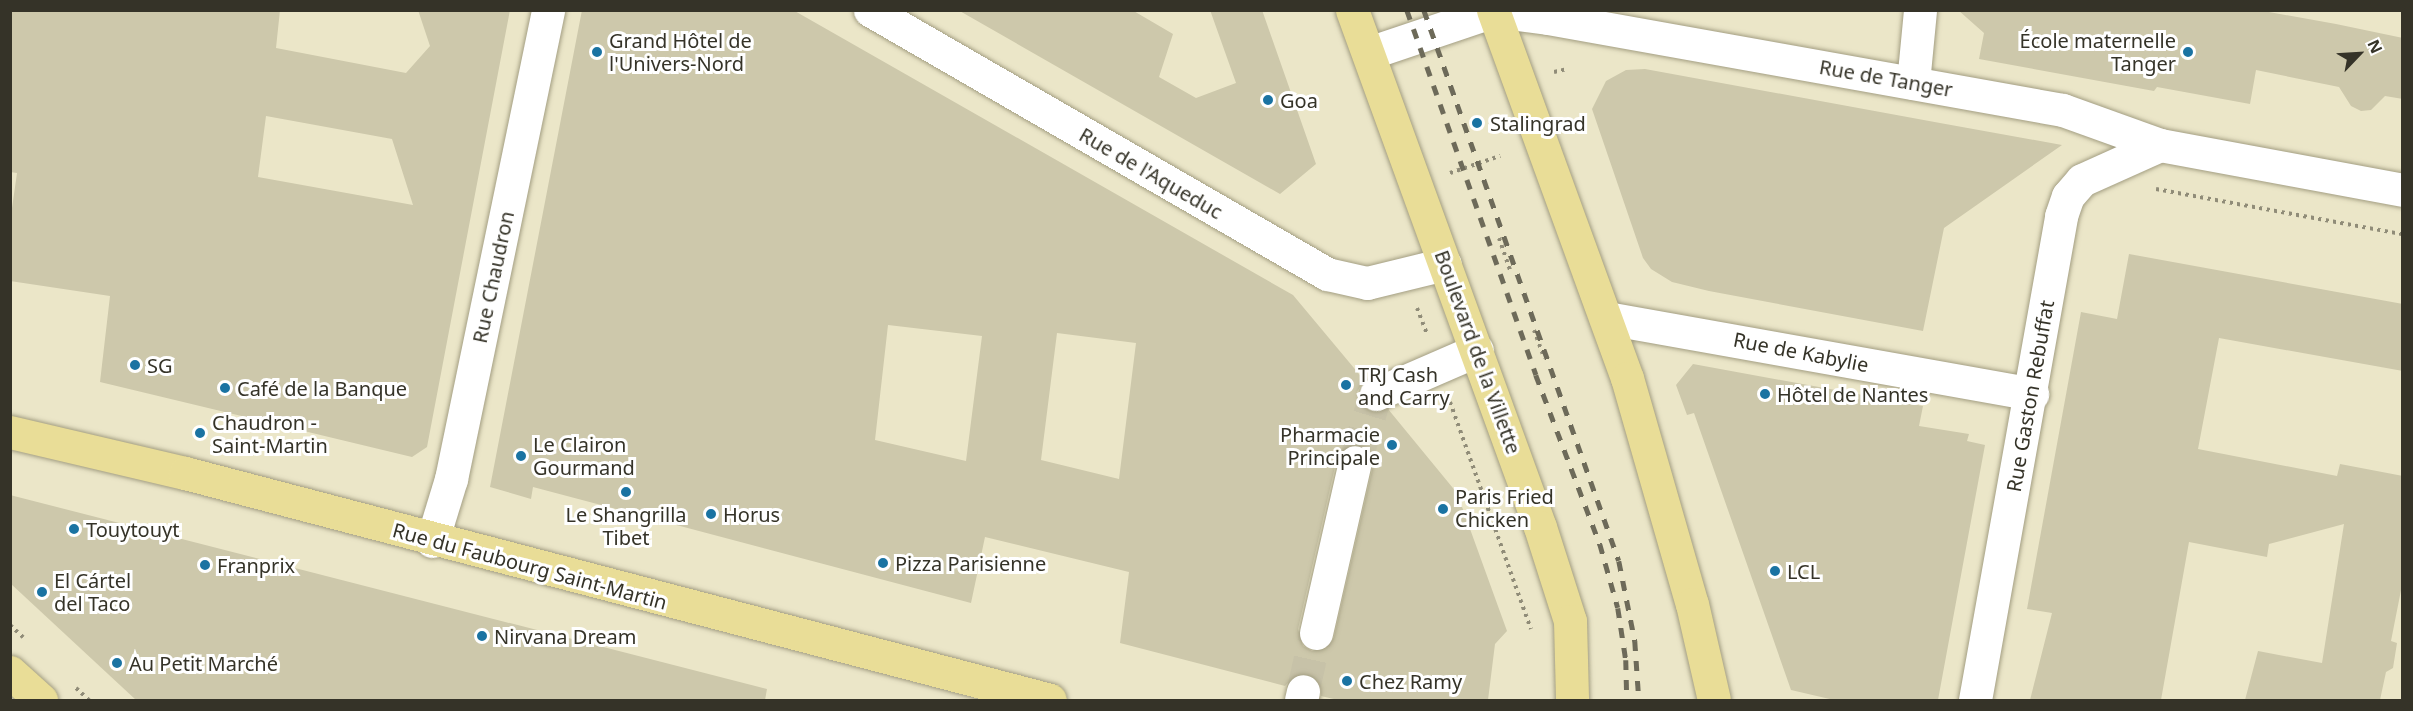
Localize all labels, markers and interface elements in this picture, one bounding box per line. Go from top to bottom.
north arrow [2329,24,2389,84]
place label: Grand Hôtel de l'Univers-Nord [609,28,752,75]
place label: École maternelle Tanger [2020,28,2176,75]
text: N [2363,36,2388,57]
marker: Grand Hôtel de l'Univers-Nord [590,45,604,59]
marker: École maternelle Tanger [2181,45,2195,59]
street label: Rue de Tanger [1817,54,1955,102]
place label: Goa [1280,88,1318,112]
marker: Goa [1261,93,1275,107]
place label: Stalingrad [1490,111,1586,135]
marker: Stalingrad [1468,114,1486,132]
street label: Rue de l'Aqueduc [1075,122,1227,224]
street label: Rue Chaudron [467,209,519,345]
street label: Boulevard de la Villette [1430,247,1526,457]
street label: Rue Gaston Rebuffat [2001,298,2059,494]
street label: Rue de Kabylie [1731,327,1871,377]
place label: SG [147,353,173,377]
marker: SG [128,358,142,372]
place label: TRJ Cash and Carry [1358,362,1450,409]
place label: Café de la Banque [237,376,407,400]
marker: TRJ Cash and Carry [1339,378,1353,392]
marker: Café de la Banque [218,381,232,395]
place label: Hôtel de Nantes [1777,382,1928,406]
marker: Hôtel de Nantes [1758,387,1772,401]
place label: Chaudron - Saint-Martin [212,410,328,457]
place label: Pharmacie Principale [1280,422,1380,469]
marker: Chaudron - Saint-Martin [193,426,207,440]
place label: Le Clairon Gourmand [533,432,635,479]
marker: Pharmacie Principale [1385,438,1399,452]
marker: Le Clairon Gourmand [514,449,528,463]
marker: Le Shangrilla Tibet [619,485,633,499]
place label: Paris Fried Chicken [1455,485,1554,532]
place label: Le Shangrilla Tibet [565,502,687,549]
place label: Horus [723,502,780,526]
marker: Paris Fried Chicken [1436,502,1450,516]
marker: Horus [704,507,718,521]
place label: Touytouyt [86,517,179,541]
street label: Rue du Faubourg Saint-Martin [390,518,670,614]
marker: Touytouyt [67,522,81,536]
place label: Pizza Parisienne [895,551,1046,575]
place label: Franprix [217,553,295,577]
marker: Pizza Parisienne [876,556,890,570]
marker: Franprix [198,558,212,572]
place label: LCL [1787,559,1820,583]
marker: LCL [1768,564,1782,578]
place label: El Cártel del Taco [54,568,131,615]
marker: El Cártel del Taco [35,585,49,599]
place label: Nirvana Dream [494,624,636,648]
marker: Nirvana Dream [475,629,489,643]
place label: Au Petit Marché [129,651,278,675]
marker: Au Petit Marché [110,656,124,670]
place label: Chez Ramy [1359,669,1462,693]
marker: Chez Ramy [1340,674,1354,688]

